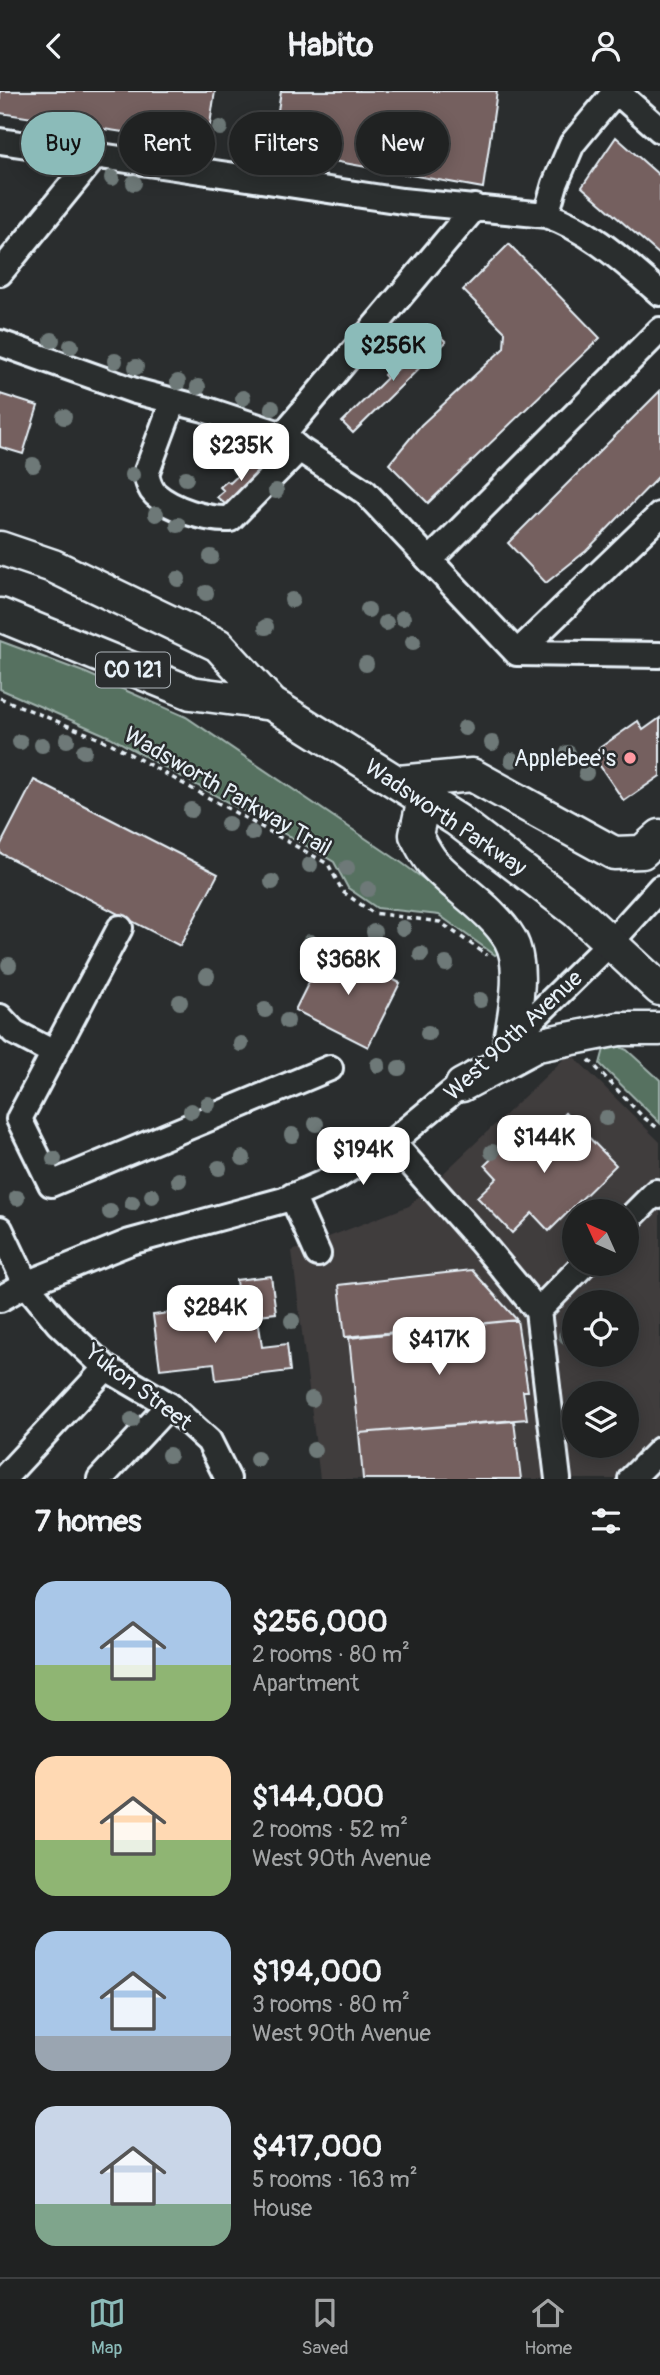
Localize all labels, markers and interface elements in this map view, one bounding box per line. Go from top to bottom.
text: Habito [287,26,373,66]
icon: back [35,27,73,65]
icon: person [587,27,625,65]
chip: Buy [21,112,105,175]
chip: Rent [119,112,215,175]
chip: Filters [229,112,342,175]
chip: New [356,112,449,175]
pin: $256K [344,323,442,383]
text: $256K [360,331,426,360]
pin: $235K [192,423,290,483]
text: $235K [209,431,273,460]
road number: CO 121 [96,653,170,687]
street label: Wadsworth Parkway Trail [119,720,337,863]
place label: Applebee's [514,744,616,773]
marker: Applebee's [622,750,638,766]
street label: Wadsworth Parkway [359,752,532,882]
pin: $368K [299,937,397,997]
text: $368K [316,945,380,974]
street label: West 90th Avenue [438,963,589,1107]
pin: $144K [495,1115,593,1175]
text: $144K [513,1123,575,1152]
pin: $194K [314,1127,412,1187]
text: $194K [333,1135,393,1164]
north arrow [562,1199,639,1276]
map controls [562,1199,639,1458]
pin: $284K [166,1285,264,1345]
button: locate [562,1290,639,1367]
text: $284K [183,1293,247,1322]
pin: $417K [390,1317,488,1377]
text: $417K [409,1325,469,1354]
street label: Yukon Street [79,1337,198,1437]
button: layers [562,1381,639,1458]
icon: filters [587,1502,625,1540]
text: 7 homes [35,1503,142,1540]
text: $256,000 [252,1603,388,1640]
icon: home [91,1609,175,1693]
text: 2 rooms · 80 m² [252,1640,410,1669]
text: Apartment [252,1669,359,1698]
text: $144,000 [252,1778,384,1815]
icon: home [91,1784,175,1868]
text: 2 rooms · 52 m² [252,1815,408,1844]
text: West 90th Avenue [252,1844,431,1873]
text: $194,000 [252,1953,382,1990]
icon: home [91,1959,175,2043]
text: 3 rooms · 80 m² [252,1990,410,2019]
text: West 90th Avenue [252,2019,431,2048]
text: $417,000 [252,2128,382,2165]
icon: home [91,2134,175,2218]
text: 5 rooms · 163 m² [252,2165,418,2194]
text: House [252,2194,312,2223]
tab: Map [88,2294,126,2360]
tab: Saved [301,2294,349,2360]
tab: Home [524,2294,572,2360]

